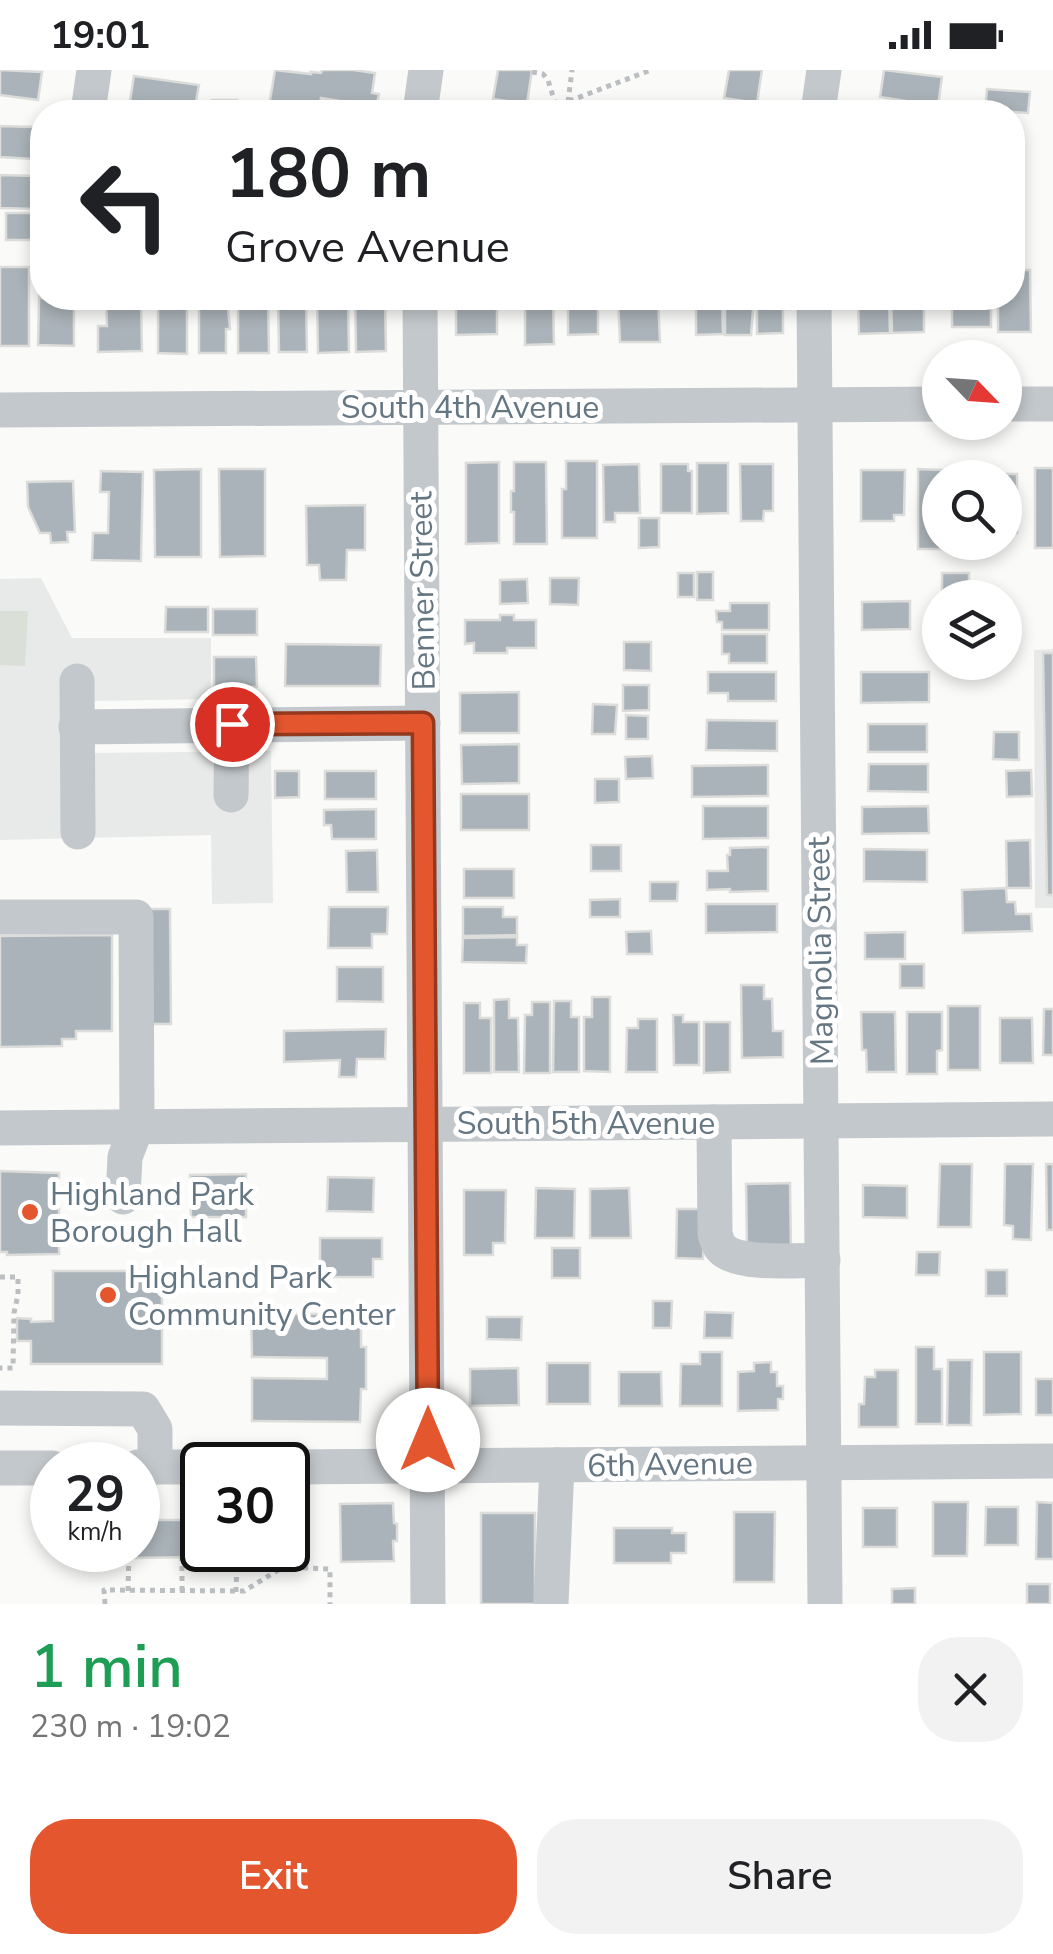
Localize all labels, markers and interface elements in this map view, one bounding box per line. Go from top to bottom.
text: 19:01 [50,10,151,61]
text: 180 m [225,126,431,222]
icon: left [60,140,190,270]
text: Grove Avenue [225,217,510,278]
north arrow [922,340,1022,440]
map controls [922,340,1022,680]
street label: South 4th Avenue [341,386,599,429]
button: search [922,460,1022,560]
street label: Benner Street [399,490,446,691]
button: layers [922,580,1022,680]
pin [190,682,275,767]
icon: arrive [205,697,260,752]
street label: Magnolia Street [797,836,844,1066]
street label: South 5th Avenue [457,1102,715,1145]
place label: Highland Park Borough Hall [50,1173,255,1253]
marker: Highland Park Borough Hall [19,1201,41,1223]
place label: Highland Park Community Center [128,1256,396,1336]
marker: Highland Park Community Center [97,1284,119,1306]
position arrow [376,1388,480,1492]
speed limit sign: 30 [180,1442,310,1572]
street label: 6th Avenue [587,1442,753,1487]
text: 29 [65,1460,125,1529]
text: km/h [67,1515,123,1549]
text: 1 min [30,1626,183,1708]
button: close [918,1637,1023,1742]
text: 230 m · 19:02 [30,1705,231,1748]
button: Exit [30,1819,517,1934]
button: Share [537,1819,1023,1934]

